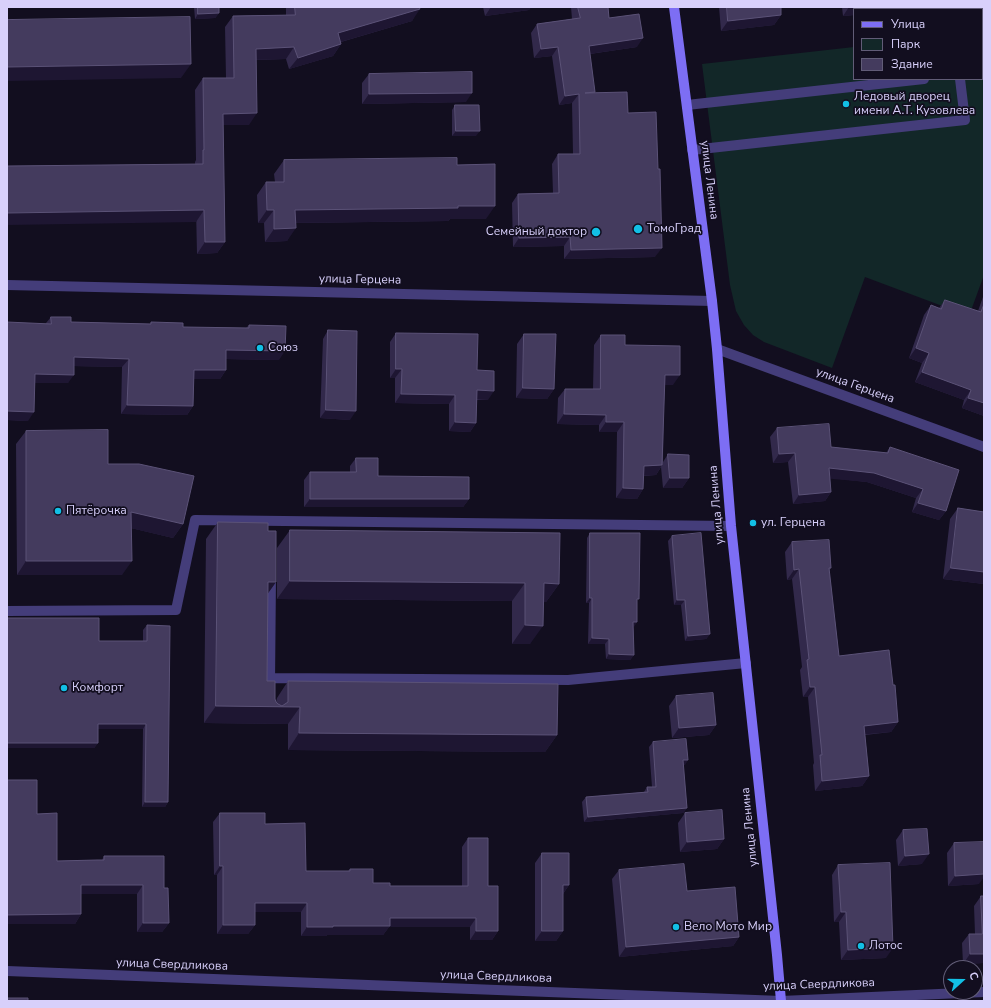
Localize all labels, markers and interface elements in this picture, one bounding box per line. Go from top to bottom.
legend [853,8,983,80]
text: Улица [891,16,925,32]
text: Парк [891,36,920,52]
text: Здание [891,56,933,72]
place label: Ледовый дворец имени А.Т. Кузовлева [854,90,975,118]
marker: Ледовый дворец имени А.Т. Кузовлева [841,99,851,109]
street label: улица Ленина [697,140,721,220]
place label: ТомоГрад [647,222,701,236]
marker: ТомоГрад [632,223,644,235]
place label: Семейный доктор [486,225,587,239]
marker: Семейный доктор [590,226,602,238]
street label: улица Герцена [319,272,401,288]
place label: Союз [268,341,298,355]
marker: Союз [255,343,265,353]
street label: улица Герцена [814,365,896,407]
street label: улица Ленина [706,465,728,545]
place label: Пятёрочка [66,504,127,518]
marker: Пятёрочка [53,506,63,516]
place label: ул. Герцена [761,516,826,530]
marker: ул. Герцена [748,518,758,528]
place label: Комфорт [72,681,123,695]
marker: Комфорт [59,683,69,693]
street label: улица Ленина [739,787,761,867]
place label: Вело Мото Мир [684,920,772,934]
marker: Вело Мото Мир [671,922,681,932]
place label: Лотос [869,939,902,953]
marker: Лотос [856,941,866,951]
street label: улица Свердликова [116,956,228,974]
north arrow [943,960,983,1000]
street label: улица Свердликова [440,968,552,986]
text: С [965,970,982,982]
street label: улица Свердликова [763,976,875,994]

